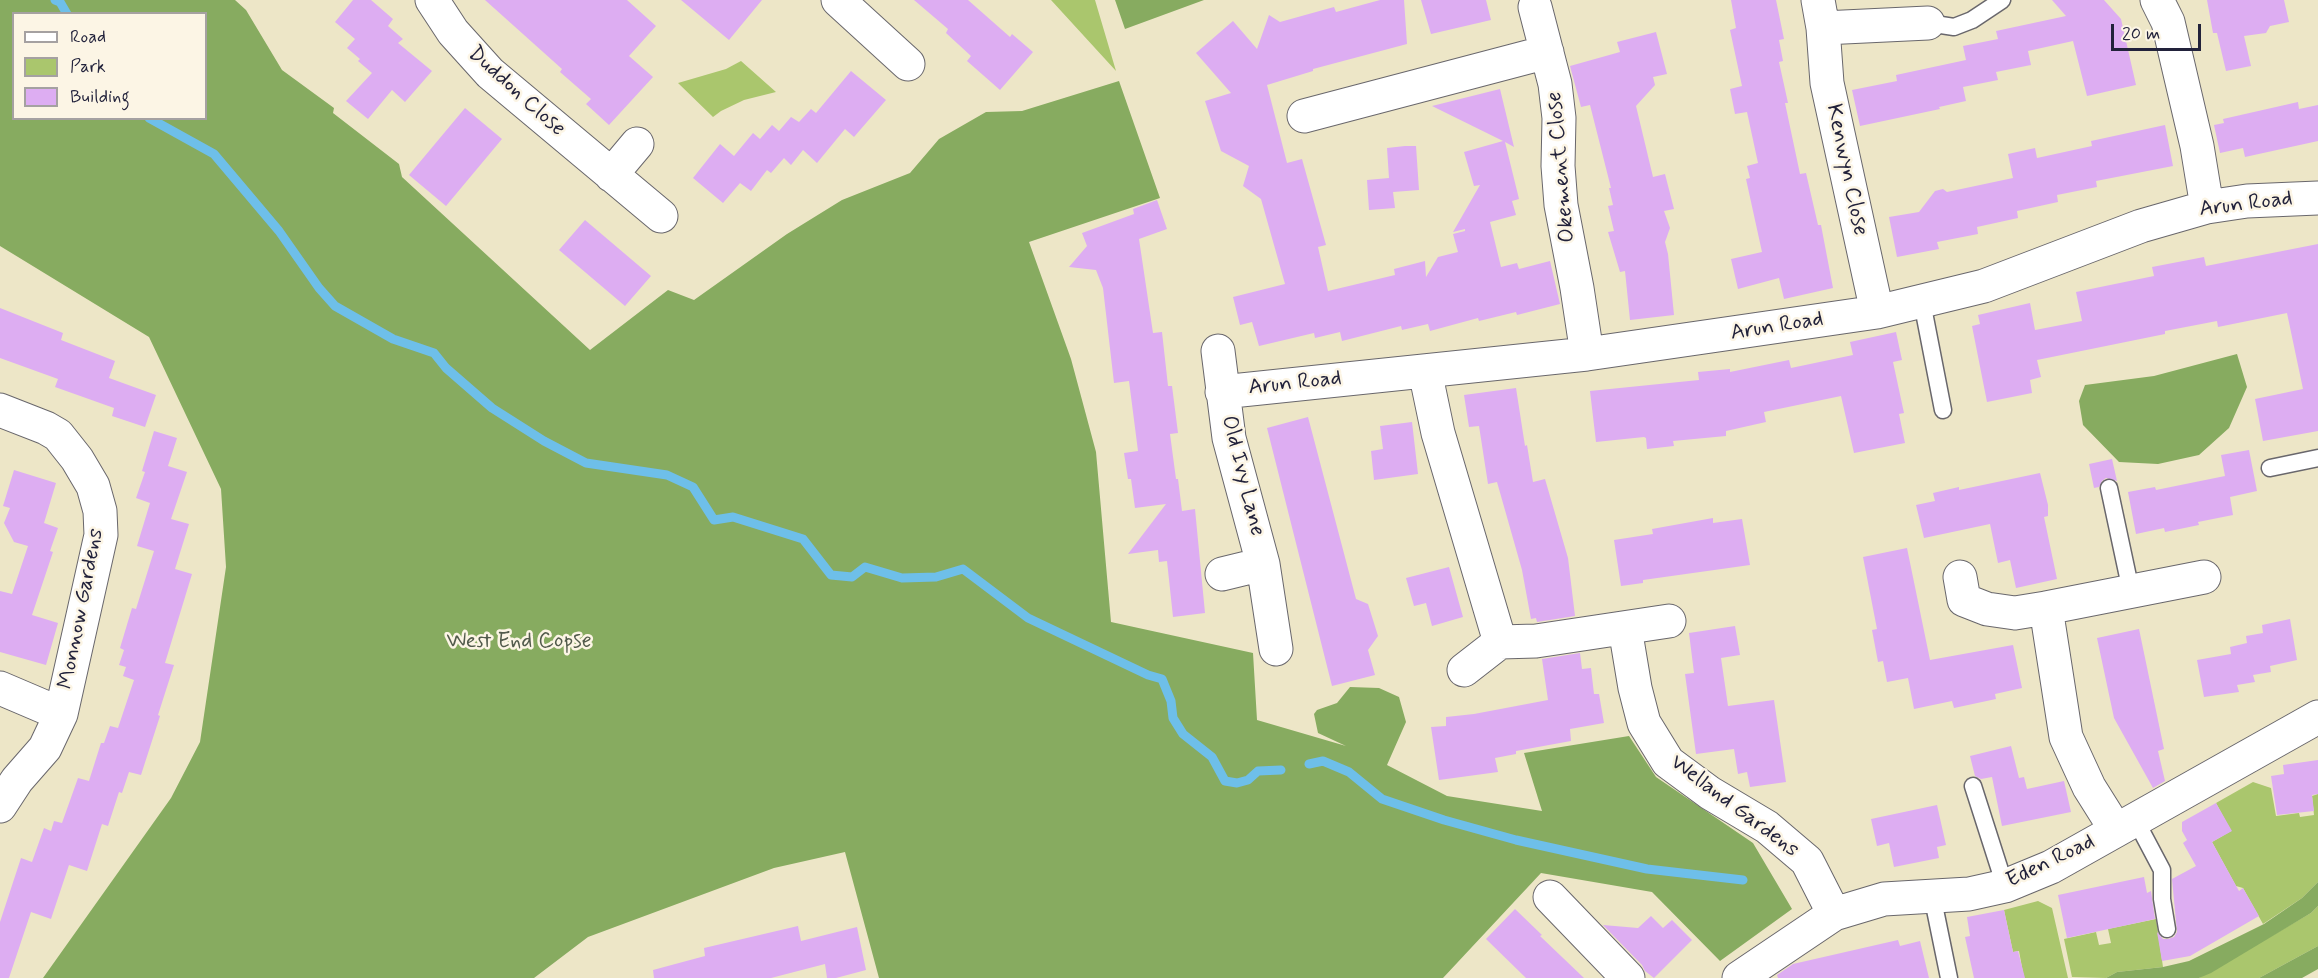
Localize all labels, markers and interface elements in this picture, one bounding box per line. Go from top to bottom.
legend [12,12,207,120]
scale bar [2114,12,2204,50]
text: 20 m [2122,22,2160,46]
text: Road [70,25,106,49]
street label: Duddon Close [462,41,570,143]
text: Park [70,55,106,79]
text: Building [70,85,130,109]
street label: Okement Close [1542,90,1582,244]
street label: Kenwyn Close [1819,102,1873,238]
street label: Arun Road [2198,186,2294,224]
street label: Arun Road [1729,307,1825,347]
street label: Arun Road [1247,366,1343,402]
street label: Old Ivy Lane [1214,413,1270,539]
street label: Monnow Gardens [53,526,111,692]
park label: West End Copse [446,629,592,655]
street label: Welland Gardens [1664,750,1804,864]
street label: Eden Road [2002,829,2100,895]

